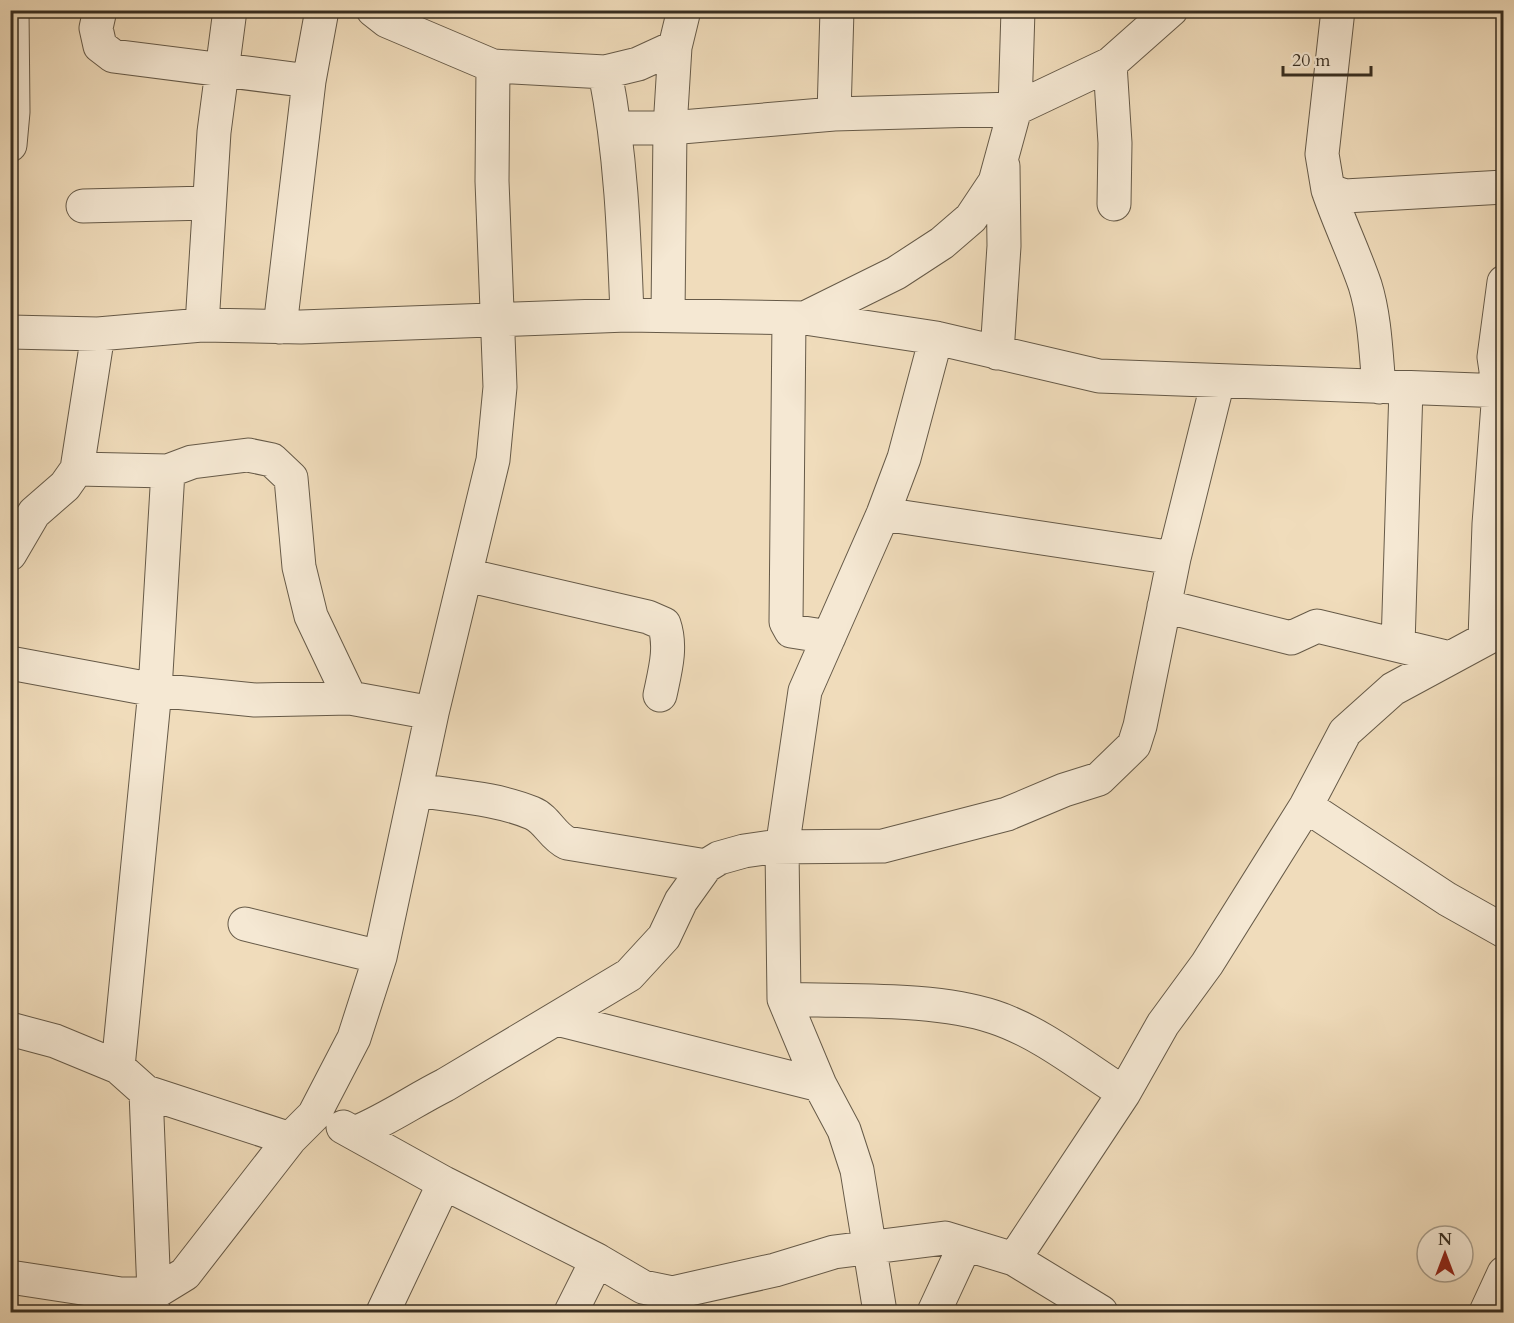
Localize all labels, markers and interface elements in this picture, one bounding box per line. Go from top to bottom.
scale bar [1283,39,1372,77]
text: 20 m [1292,48,1331,73]
north arrow [1415,1224,1475,1284]
text: N [1438,1229,1452,1251]

